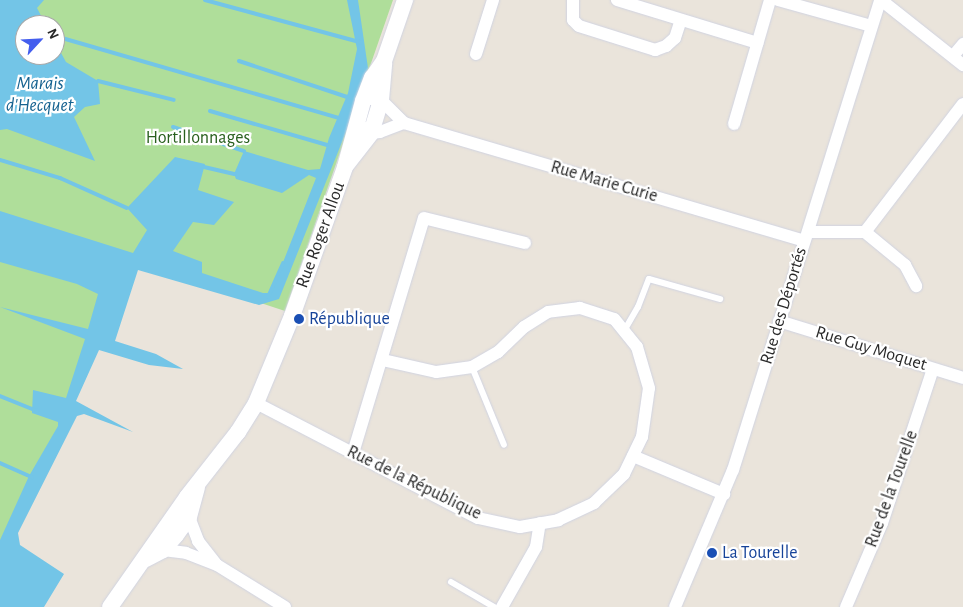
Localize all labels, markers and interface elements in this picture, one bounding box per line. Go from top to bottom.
north arrow [15,15,65,65]
text: N [44,27,61,41]
water label: Marais d'Hecquet [6,73,74,117]
park label: Hortillonnages [146,127,250,149]
street label: Rue Marie Curie [548,156,660,208]
street label: Rue Roger Allou [292,179,350,291]
street label: Rue des Déportés [756,245,812,367]
place label: République [309,308,390,330]
marker: République [293,313,305,325]
street label: Rue Guy Moquet [813,322,929,376]
street label: Rue de la Tourelle [861,427,923,551]
street label: Rue de la République [343,441,485,525]
place label: La Tourelle [722,542,798,564]
marker: La Tourelle [706,547,718,559]

